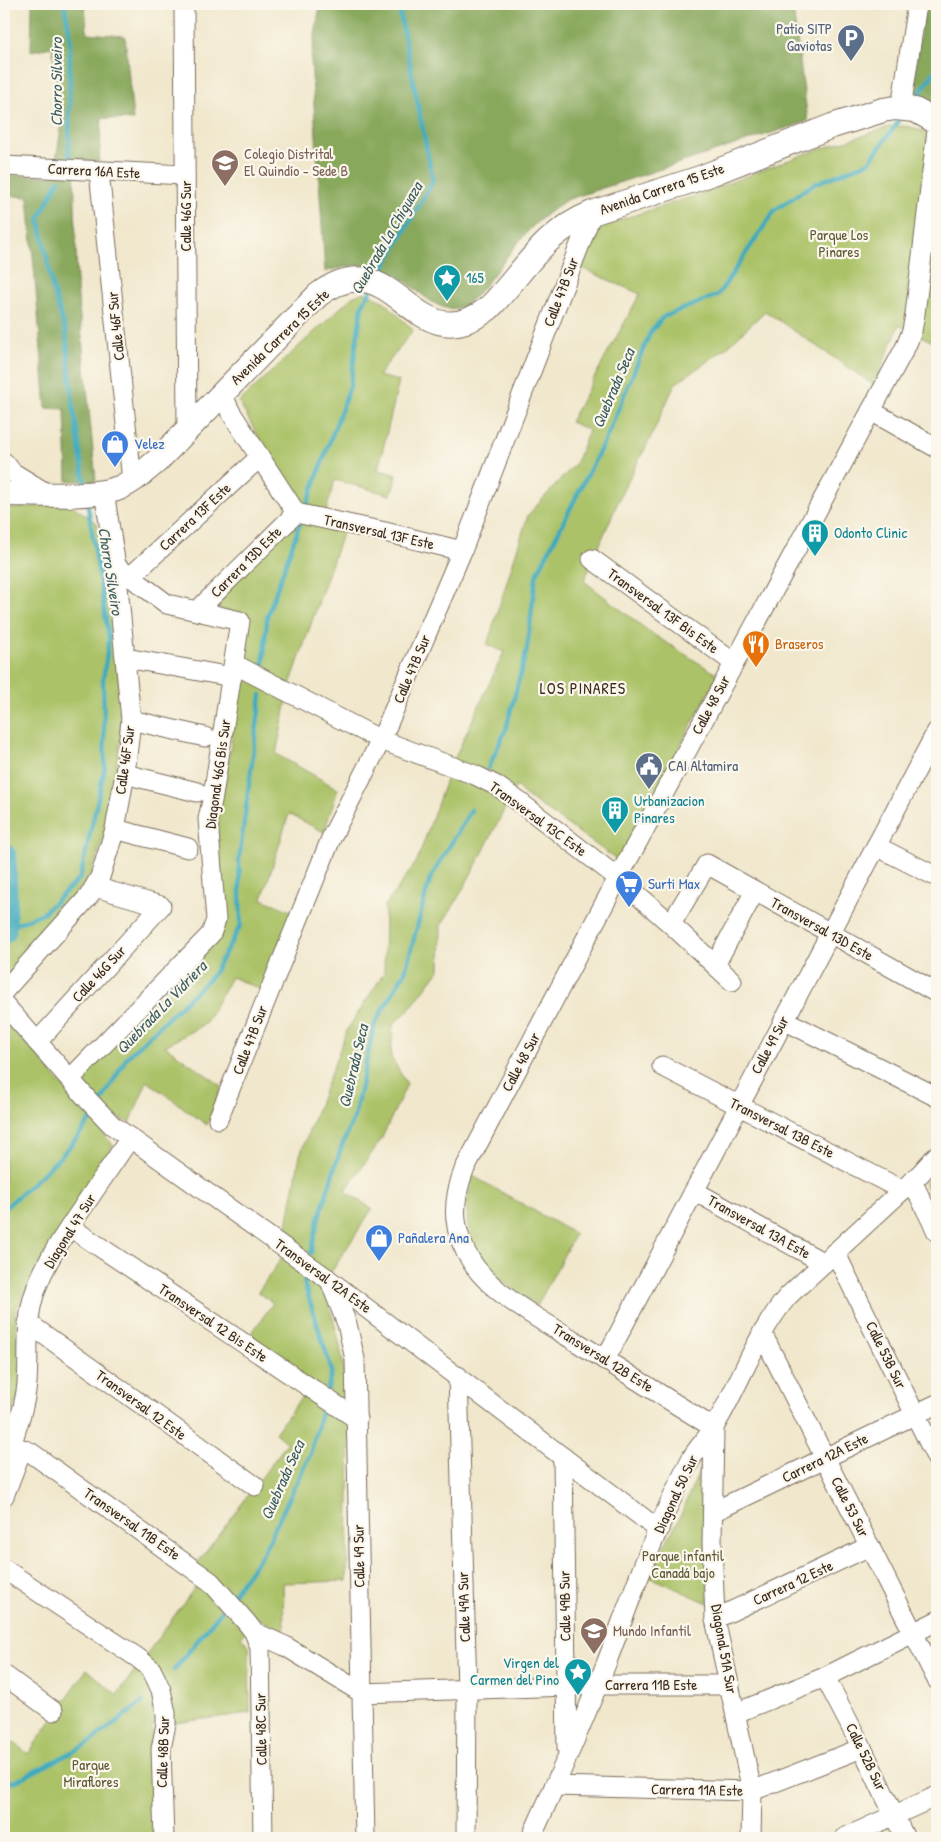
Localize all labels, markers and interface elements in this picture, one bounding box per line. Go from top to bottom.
place label: Patio SITP Gaviotas [776,18,832,56]
parking icon: Patio SITP Gaviotas [836,23,866,62]
water label: Chorro Silveiro [45,36,67,126]
place label: Colegio Distrital El Quindío - Sede B [244,143,348,181]
school or university icon: Colegio Distrital El Quindío - Sede B [210,148,240,187]
street label: Avenida Carrera 15 Este [597,157,727,220]
street label: Carrera 16A Este [47,158,141,183]
water label: Quebrada La Chiguaza [345,176,428,298]
street label: Calle 46G Sur [175,180,196,251]
park label: Parque Los Pinares [810,224,869,262]
street label: Calle 47B Sur [538,254,583,330]
place icon: 165 [432,263,462,302]
place label: 165 [466,267,484,288]
street label: Avenida Carrera 15 Este [226,284,334,389]
street label: Calle 46F Sur [101,290,130,362]
water label: Quebrada Seca [586,343,640,431]
shop icon: Velez [100,429,130,468]
place label: Velez [134,433,165,454]
street label: Carrera 13F Este [154,478,235,556]
street label: Transversal 13F Este [322,509,436,554]
building icon: Odonto Clinic [800,518,830,557]
street label: Carrera 13D Este [205,521,286,602]
place label: Odonto Clinic [834,522,907,543]
water label: Chorro Silveiro [93,526,129,618]
street label: Transversal 13F Bis Este [603,563,723,658]
restaurant icon: Braseros [741,629,771,668]
street label: Calle 47B Sur [388,631,436,706]
place label: Braseros [775,633,824,654]
street label: Calle 48 Sur [686,671,735,738]
district label: LOS PINARES [540,677,626,699]
street label: Diagonal 46G Bis Sur [199,718,236,830]
street label: Calle 46F Sur [109,724,140,796]
public building icon: CAI Altamira [634,751,664,790]
place label: CAI Altamira [668,755,738,776]
street label: Transversal 13C Este [485,776,591,861]
place label: Urbanizacion Pinares [634,790,705,828]
building icon: Urbanizacion Pinares [600,795,630,834]
supermarket icon: Surti Max [614,869,644,908]
place label: Surti Max [648,873,700,894]
street label: Transversal 13D Este [767,892,877,965]
street label: Calle 46G Sur [67,940,131,1007]
water label: Quebrada La Vidriera [111,954,212,1058]
street label: Calle 47B Sur [227,1002,272,1078]
street label: Calle 49 Sur [745,1012,794,1078]
water label: Quebrada Seca [333,1021,374,1110]
street label: Calle 48 Sur [496,1028,545,1095]
street label: Transversal 13B Este [726,1092,838,1163]
street label: Diagonal 47 Sur [38,1189,101,1272]
street label: Transversal 13A Este [704,1190,814,1264]
shop icon: Pañalera Ana [364,1223,394,1262]
place label: Pañalera Ana [398,1227,469,1248]
street label: Transversal 12A Este [271,1233,376,1318]
street label: Transversal 12 Bis Este [154,1278,272,1367]
street label: Calle 53B Sur [861,1317,912,1392]
street label: Transversal 12B Este [549,1318,658,1397]
street label: Transversal 12 Este [92,1364,191,1445]
street label: Carrera 12A Este [778,1428,871,1487]
water label: Quebrada Seca [255,1435,310,1523]
street label: Diagonal 50 Sur [648,1451,703,1536]
street label: Calle 53 Sur [826,1473,875,1541]
street label: Transversal 11B Este [80,1482,185,1565]
street label: Calle 49 Sur [347,1524,370,1588]
park label: Parque infantil Canadá bajo [642,1545,724,1583]
street label: Carrera 12 Este [749,1555,836,1610]
street label: Calle 49B Sur [553,1570,576,1642]
street label: Calle 49A Sur [452,1571,475,1643]
street label: Diagonal 51A Sur [706,1603,743,1695]
school or university icon: Mundo Infantil [579,1616,609,1655]
place label: Mundo Infantil [613,1620,691,1641]
place label: Virgen del Carmen del Pino [470,1652,559,1690]
place icon: Virgen del Carmen del Pino [563,1657,593,1696]
street label: Carrera 11B Este [605,1674,697,1695]
street label: Calle 48C Sur [249,1692,272,1765]
street label: Calle 48B Sur [151,1716,174,1788]
street label: Calle 52B Sur [841,1719,892,1794]
park label: Parque Miraflores [63,1754,119,1792]
street label: Carrera 11A Este [651,1778,743,1801]

